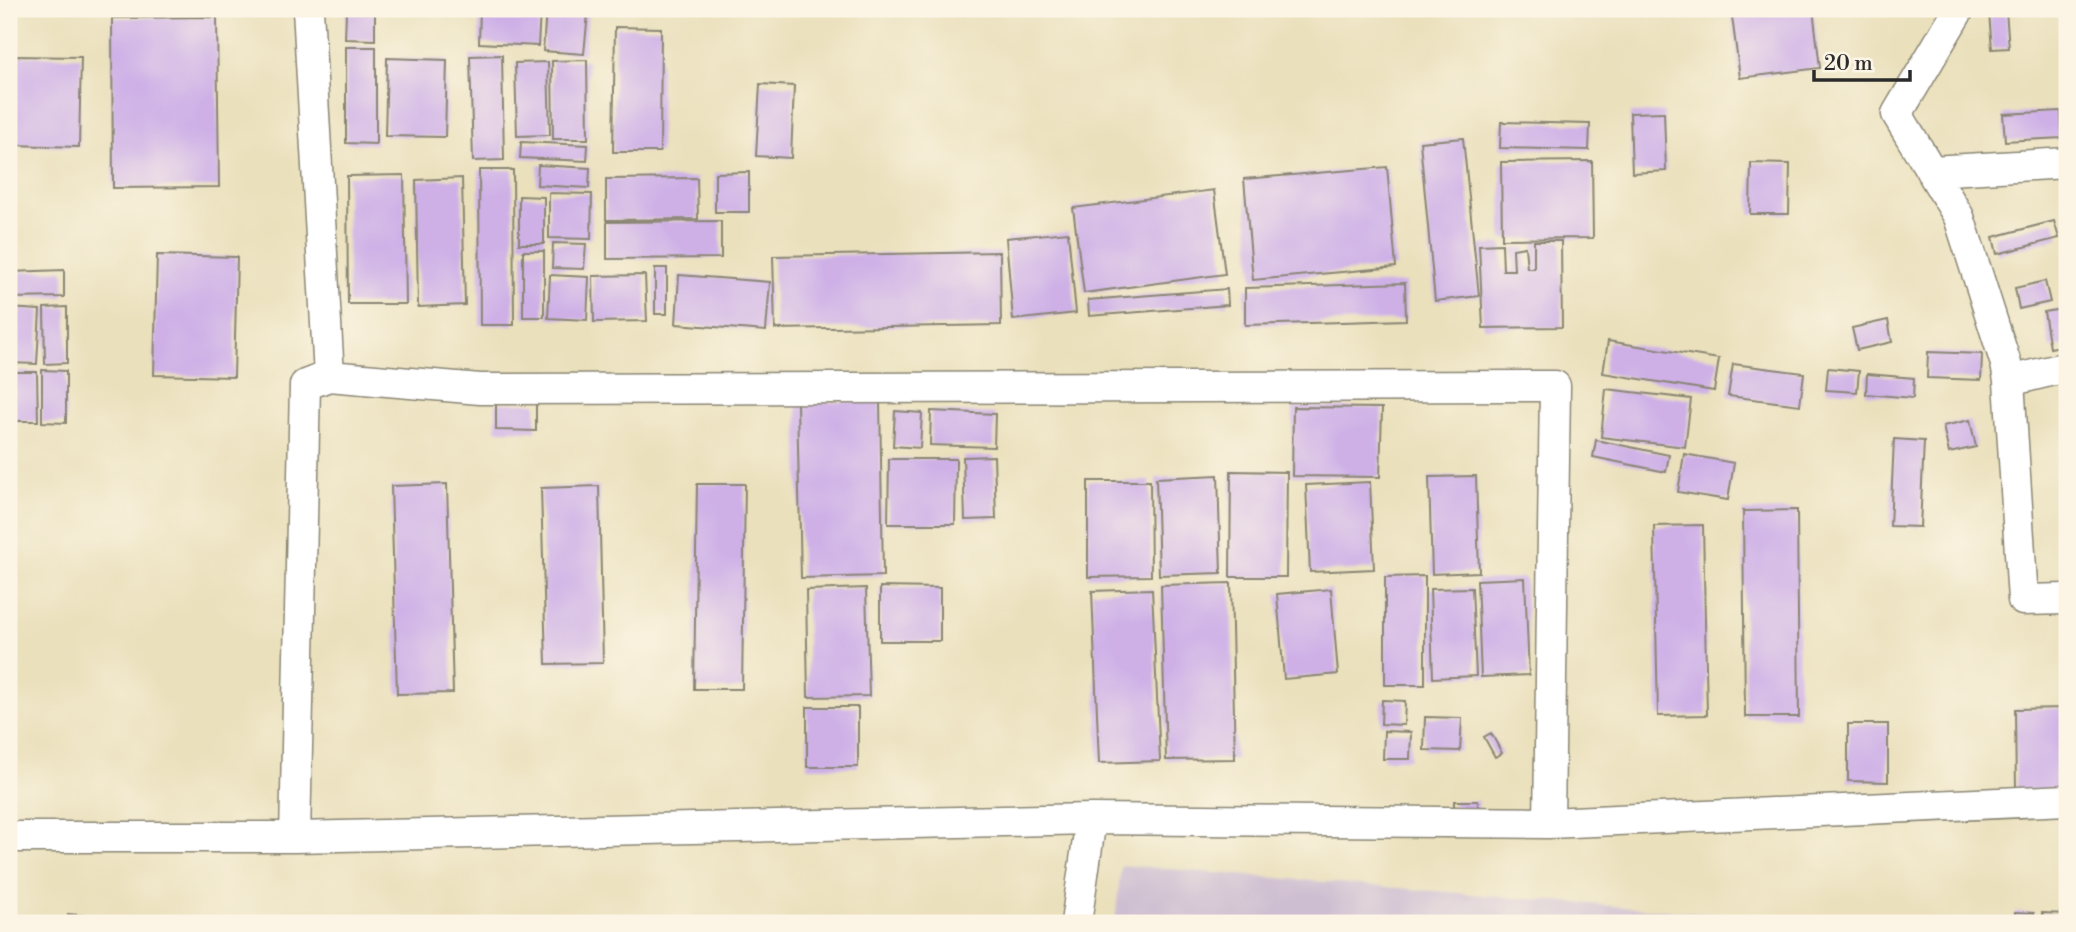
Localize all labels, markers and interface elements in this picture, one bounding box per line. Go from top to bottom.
scale bar [1814,38,1910,82]
text: 20 m [1824,51,1873,77]

